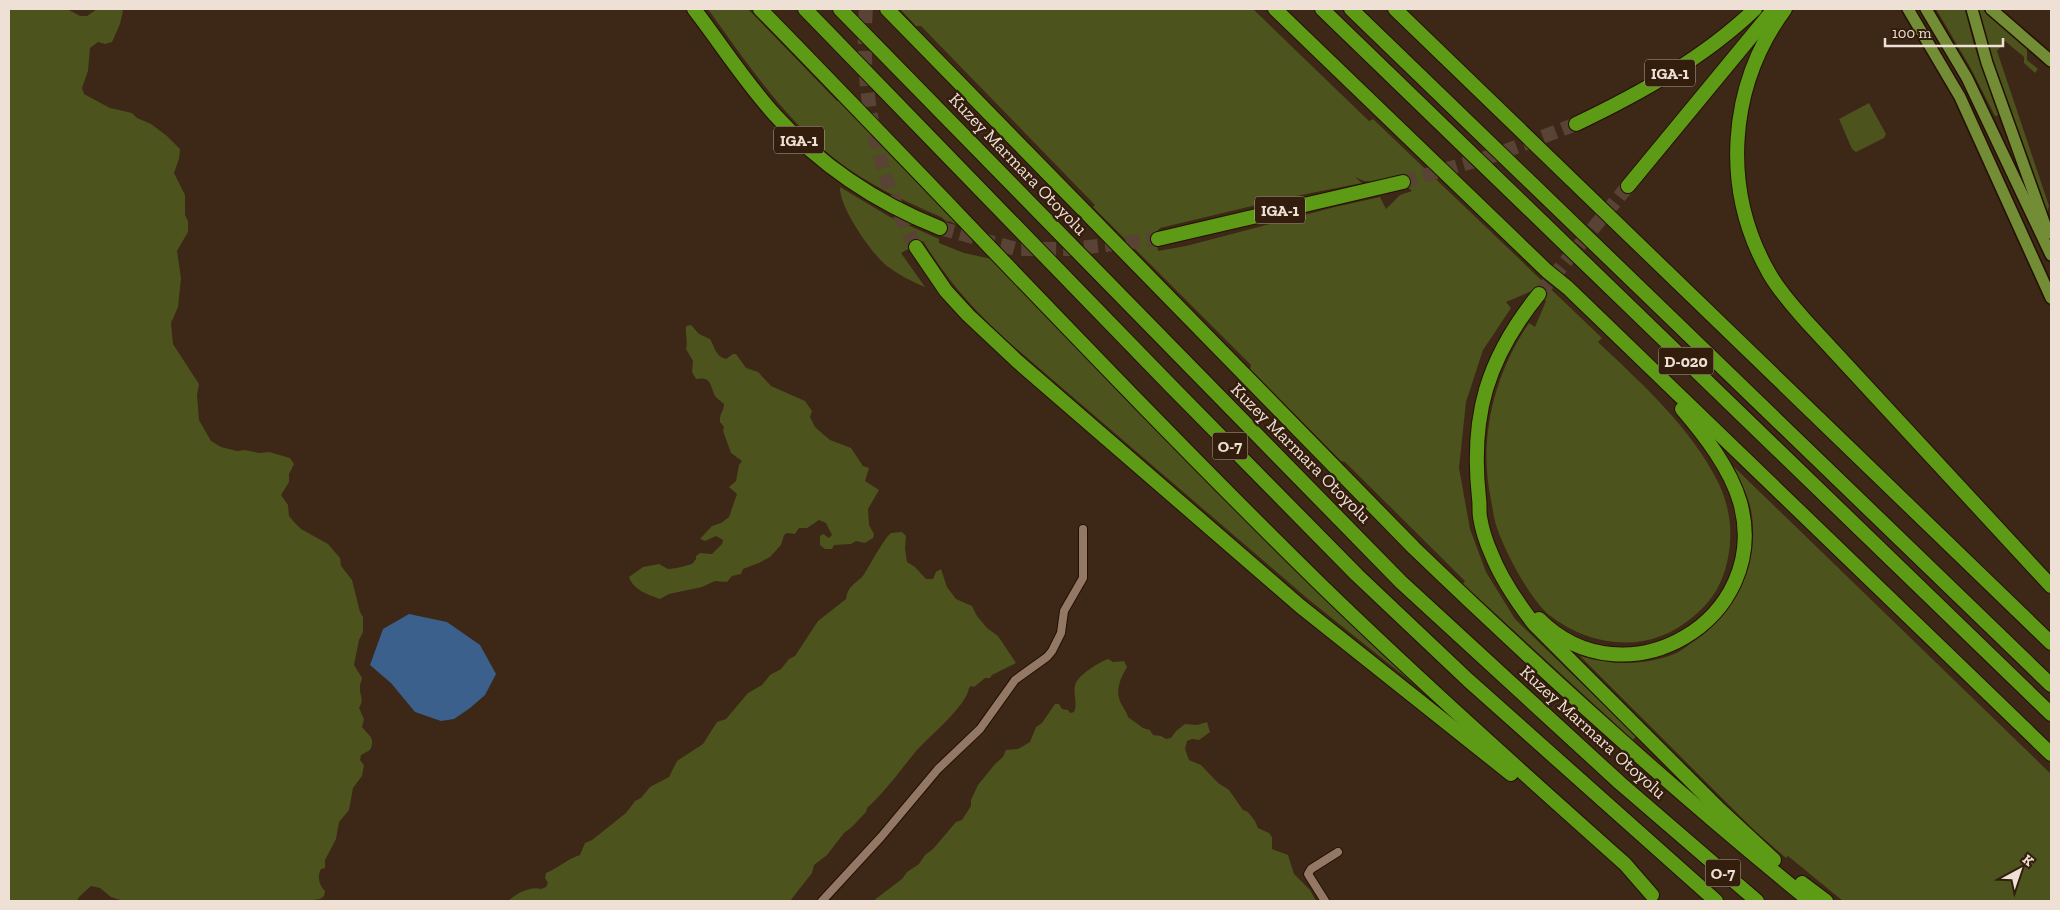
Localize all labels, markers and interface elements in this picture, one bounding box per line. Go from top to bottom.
scale bar [1885,15,2002,47]
text: 100 m [1892,24,1931,42]
road number: IGA-1 [1645,59,1695,86]
street label: Kuzey Marmara Otoyolu [944,88,1092,240]
road number: IGA-1 [774,126,824,154]
road number: IGA-1 [1255,196,1305,224]
road number: D-020 [1658,348,1714,374]
street label: Kuzey Marmara Otoyolu [1226,378,1376,528]
road number: O-7 [1212,432,1248,460]
street label: Kuzey Marmara Otoyolu [1515,661,1671,803]
north arrow [1995,845,2045,895]
text: K [2019,851,2038,870]
road number: O-7 [1706,860,1740,886]

